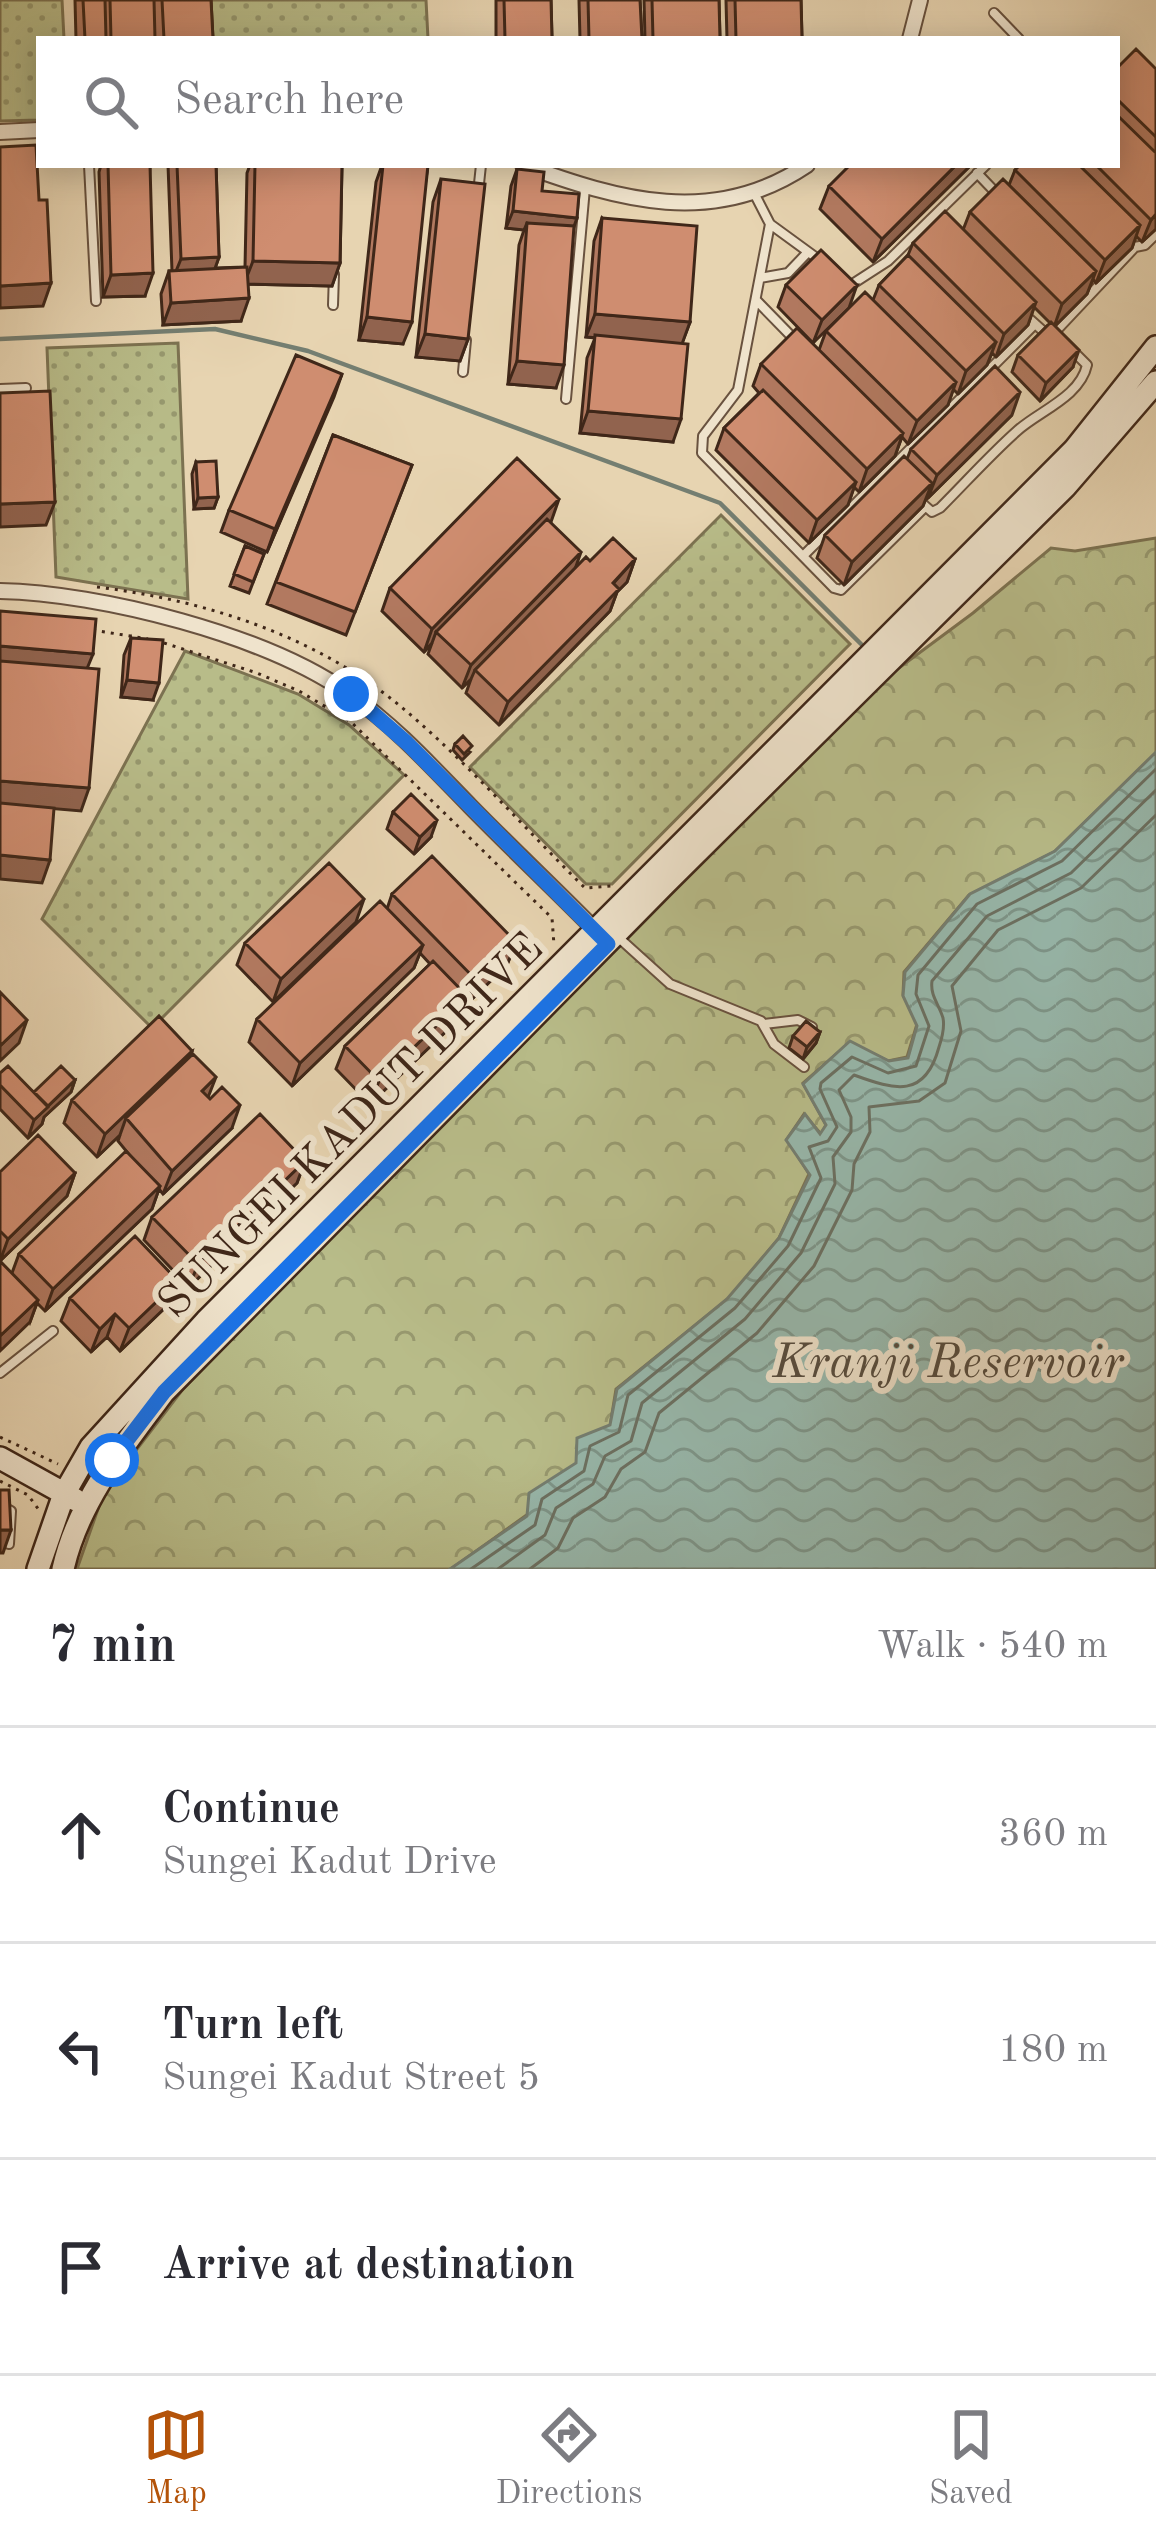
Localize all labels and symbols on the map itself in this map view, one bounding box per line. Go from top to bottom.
route end [324,667,378,721]
street label: SUNGEI KADUT DRIVE [152,927,553,1328]
water label: Kranji Reservoir [771,1340,1125,1388]
route start [85,1433,139,1487]

